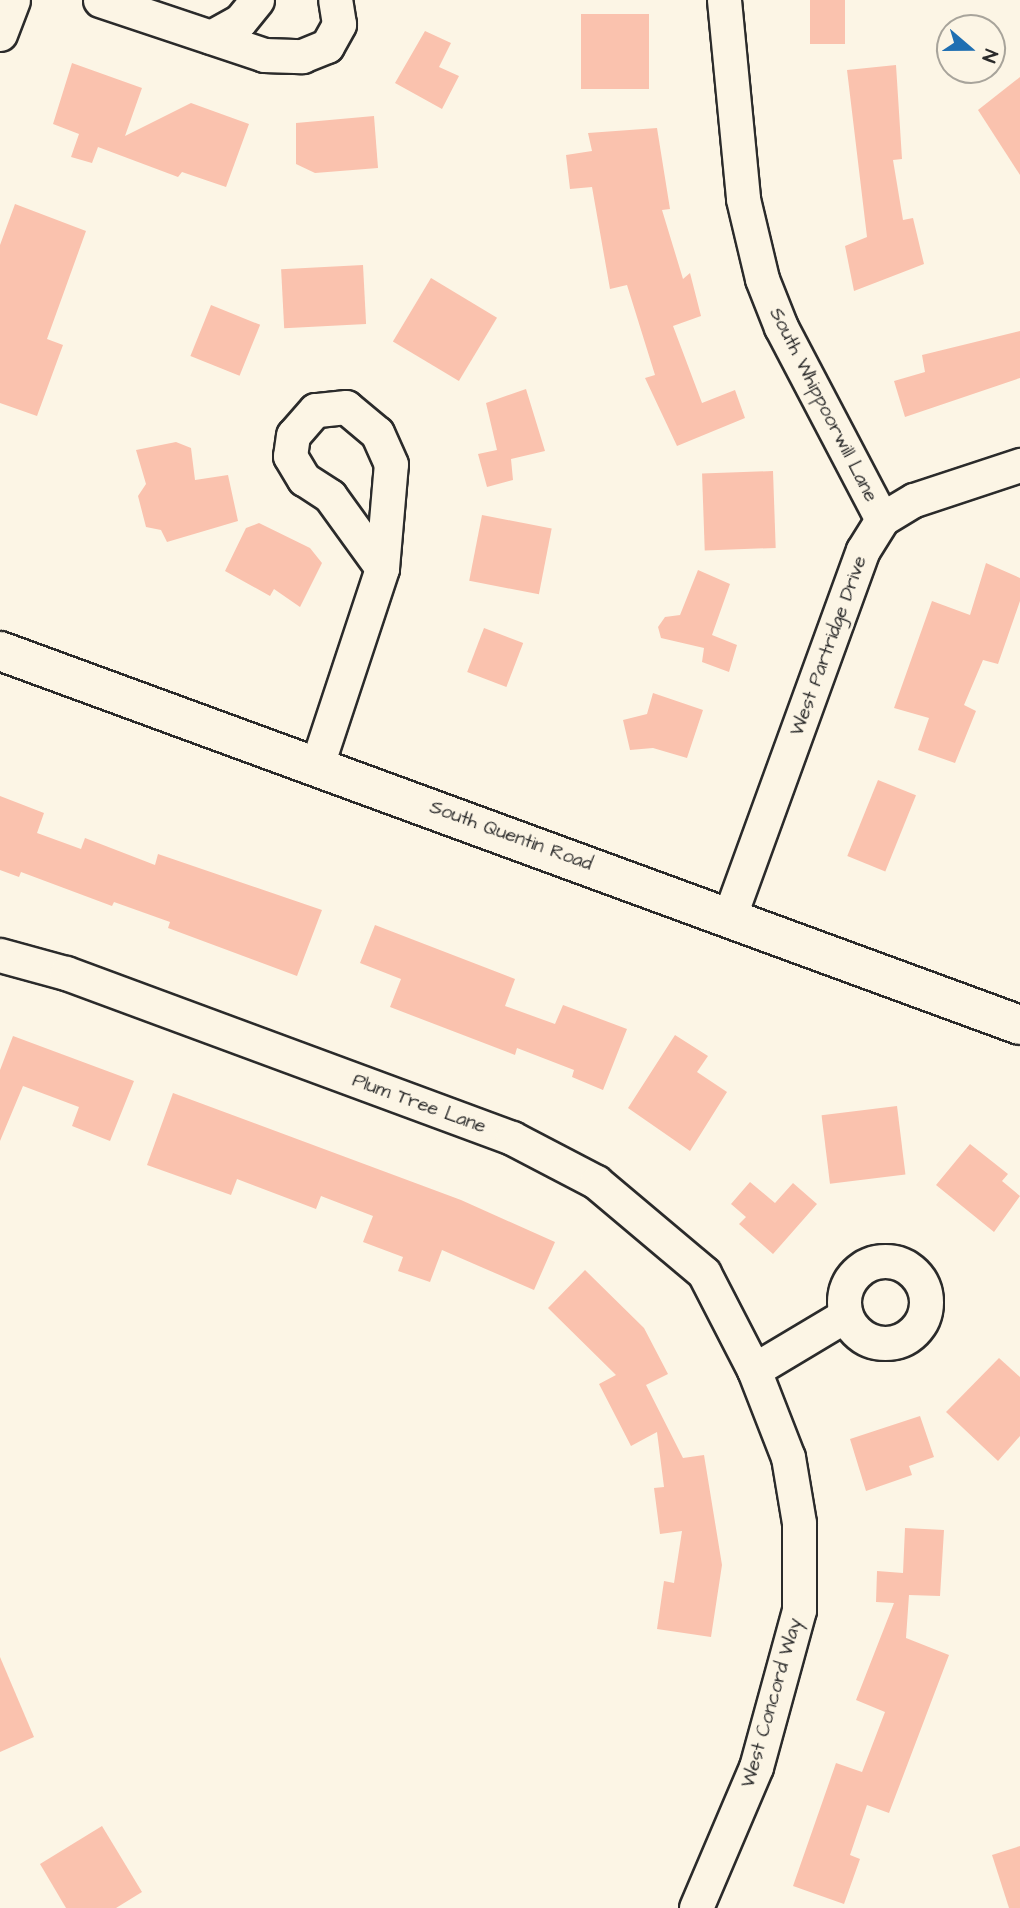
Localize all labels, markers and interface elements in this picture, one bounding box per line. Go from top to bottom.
north arrow [936,14,1006,84]
text: N [975,45,1004,66]
street label: South Whippoorwill Lane [764,304,882,506]
street label: West Partridge Drive [786,553,872,739]
street label: South Quentin Road [427,796,595,876]
street label: Plum Tree Lane [349,1069,489,1139]
street label: West Concord Way [737,1616,807,1790]

